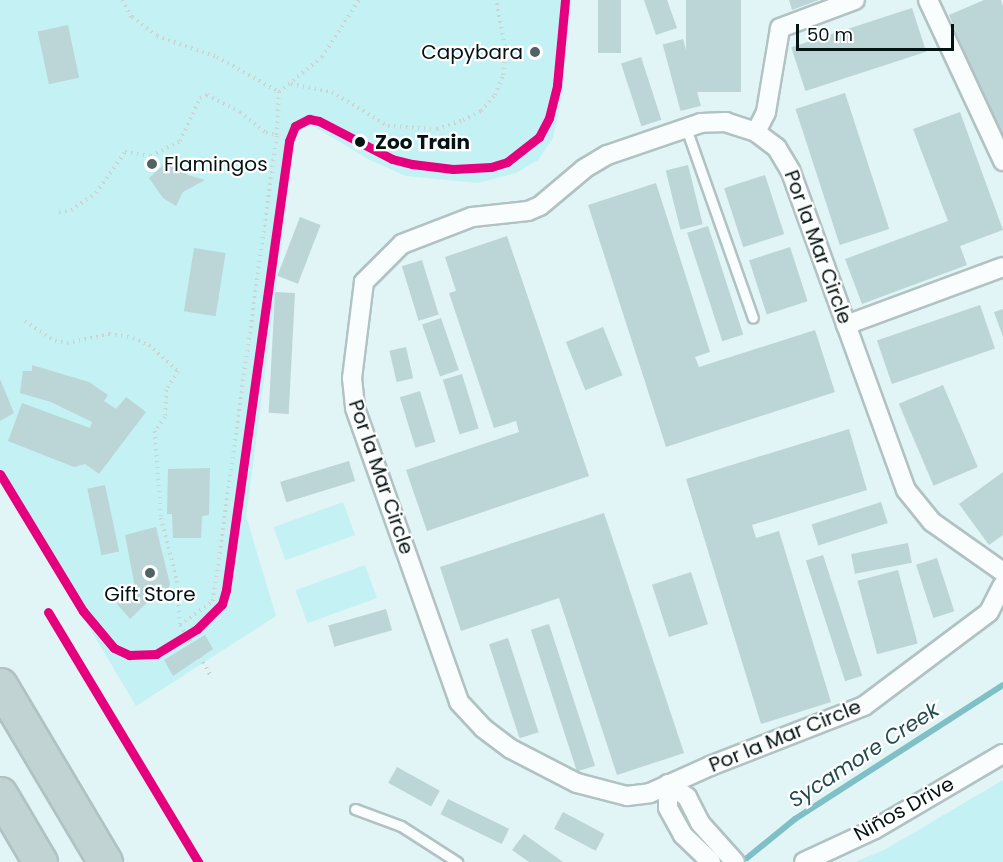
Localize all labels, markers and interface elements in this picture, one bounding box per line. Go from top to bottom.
scale bar [799,12,956,50]
text: 50 m [807,22,853,47]
place label: Capybara [421,40,523,64]
marker: Capybara [528,45,542,59]
place label: Zoo Train [375,130,470,154]
marker: Zoo Train [350,132,370,152]
place label: Flamingos [164,152,268,176]
marker: Flamingos [145,157,159,171]
street label: Por la Mar Circle [779,167,857,327]
street label: Por la Mar Circle [343,397,419,557]
marker: Gift Store [143,566,157,580]
place label: Gift Store [104,582,196,606]
street label: Por la Mar Circle [706,695,864,777]
water label: Sycamore Creek [784,697,944,813]
street label: Niños Drive [850,772,958,846]

